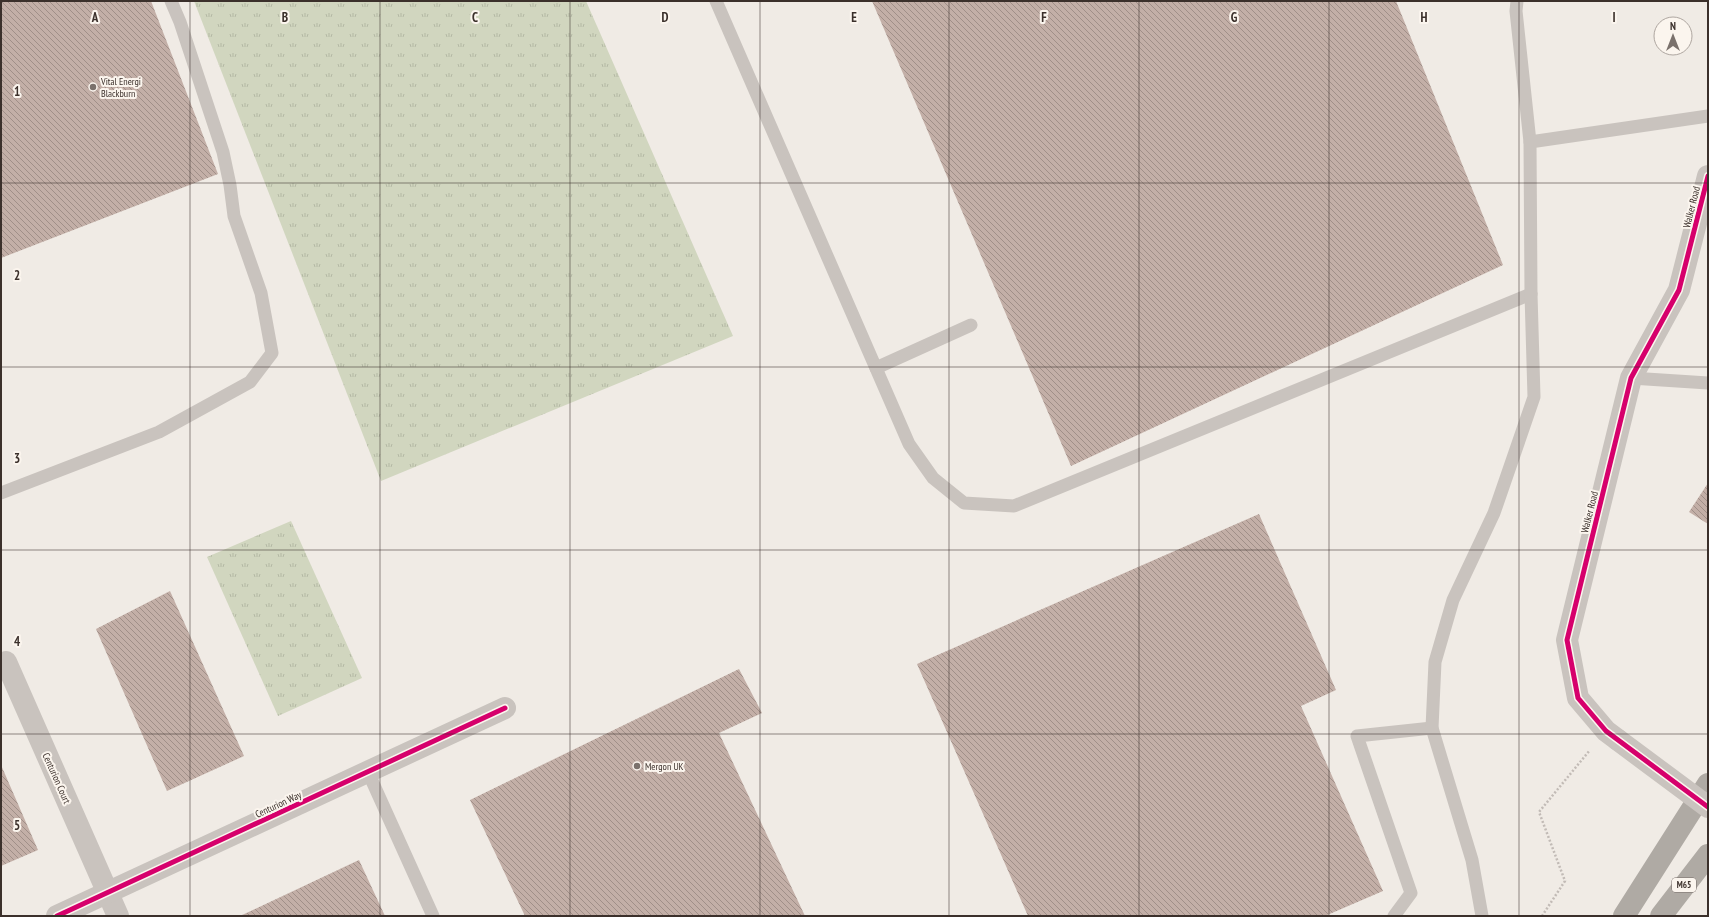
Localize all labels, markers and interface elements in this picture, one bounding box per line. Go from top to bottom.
text: A [91,9,99,26]
text: B [282,9,288,26]
text: C [472,9,478,26]
text: D [662,9,669,26]
text: E [851,9,857,26]
text: F [1041,9,1047,26]
text: G [1231,9,1238,26]
text: H [1421,9,1428,26]
text: I [1612,9,1616,26]
north arrow [1653,16,1693,56]
text: N [1670,19,1676,33]
place label: Vital Energi Blackburn [100,75,141,100]
marker: Vital Energi Blackburn [88,82,98,92]
text: 1 [14,83,20,100]
street label: Walker Road [1680,185,1703,229]
text: 2 [14,267,20,284]
text: 3 [14,450,20,467]
street label: Walker Road [1578,490,1601,534]
text: 4 [14,633,21,650]
street label: Centurion Court [40,751,74,806]
place label: Mergon UK [645,760,684,773]
marker: Mergon UK [632,761,642,771]
street label: Centurion Way [253,788,304,821]
text: 5 [14,817,20,834]
road number: M65 [1672,878,1696,892]

